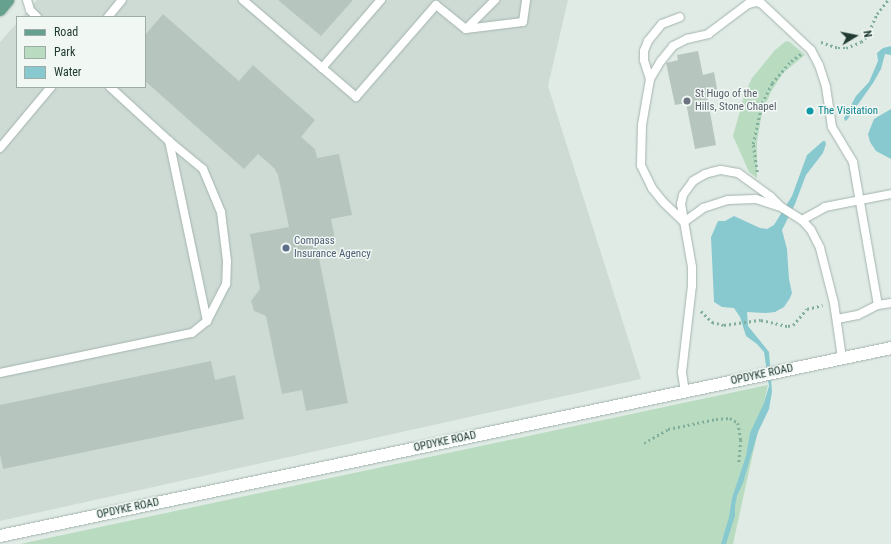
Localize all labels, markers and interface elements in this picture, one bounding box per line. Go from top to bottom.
legend [16,16,146,88]
north arrow [835,16,875,56]
text: Road [54,25,78,39]
text: N [860,29,874,38]
text: Park [54,45,75,59]
text: Water [54,65,82,79]
place label: St Hugo of the Hills, Stone Chapel [695,88,776,114]
marker: St Hugo of the Hills, Stone Chapel [682,96,692,106]
place label: The Visitation [818,104,878,118]
marker: The Visitation [805,106,815,116]
place label: Compass Insurance Agency [294,235,371,261]
marker: Compass Insurance Agency [281,243,291,253]
street label: OPDYKE ROAD [730,362,794,388]
street label: OPDYKE ROAD [413,429,477,455]
street label: OPDYKE ROAD [96,496,160,522]

